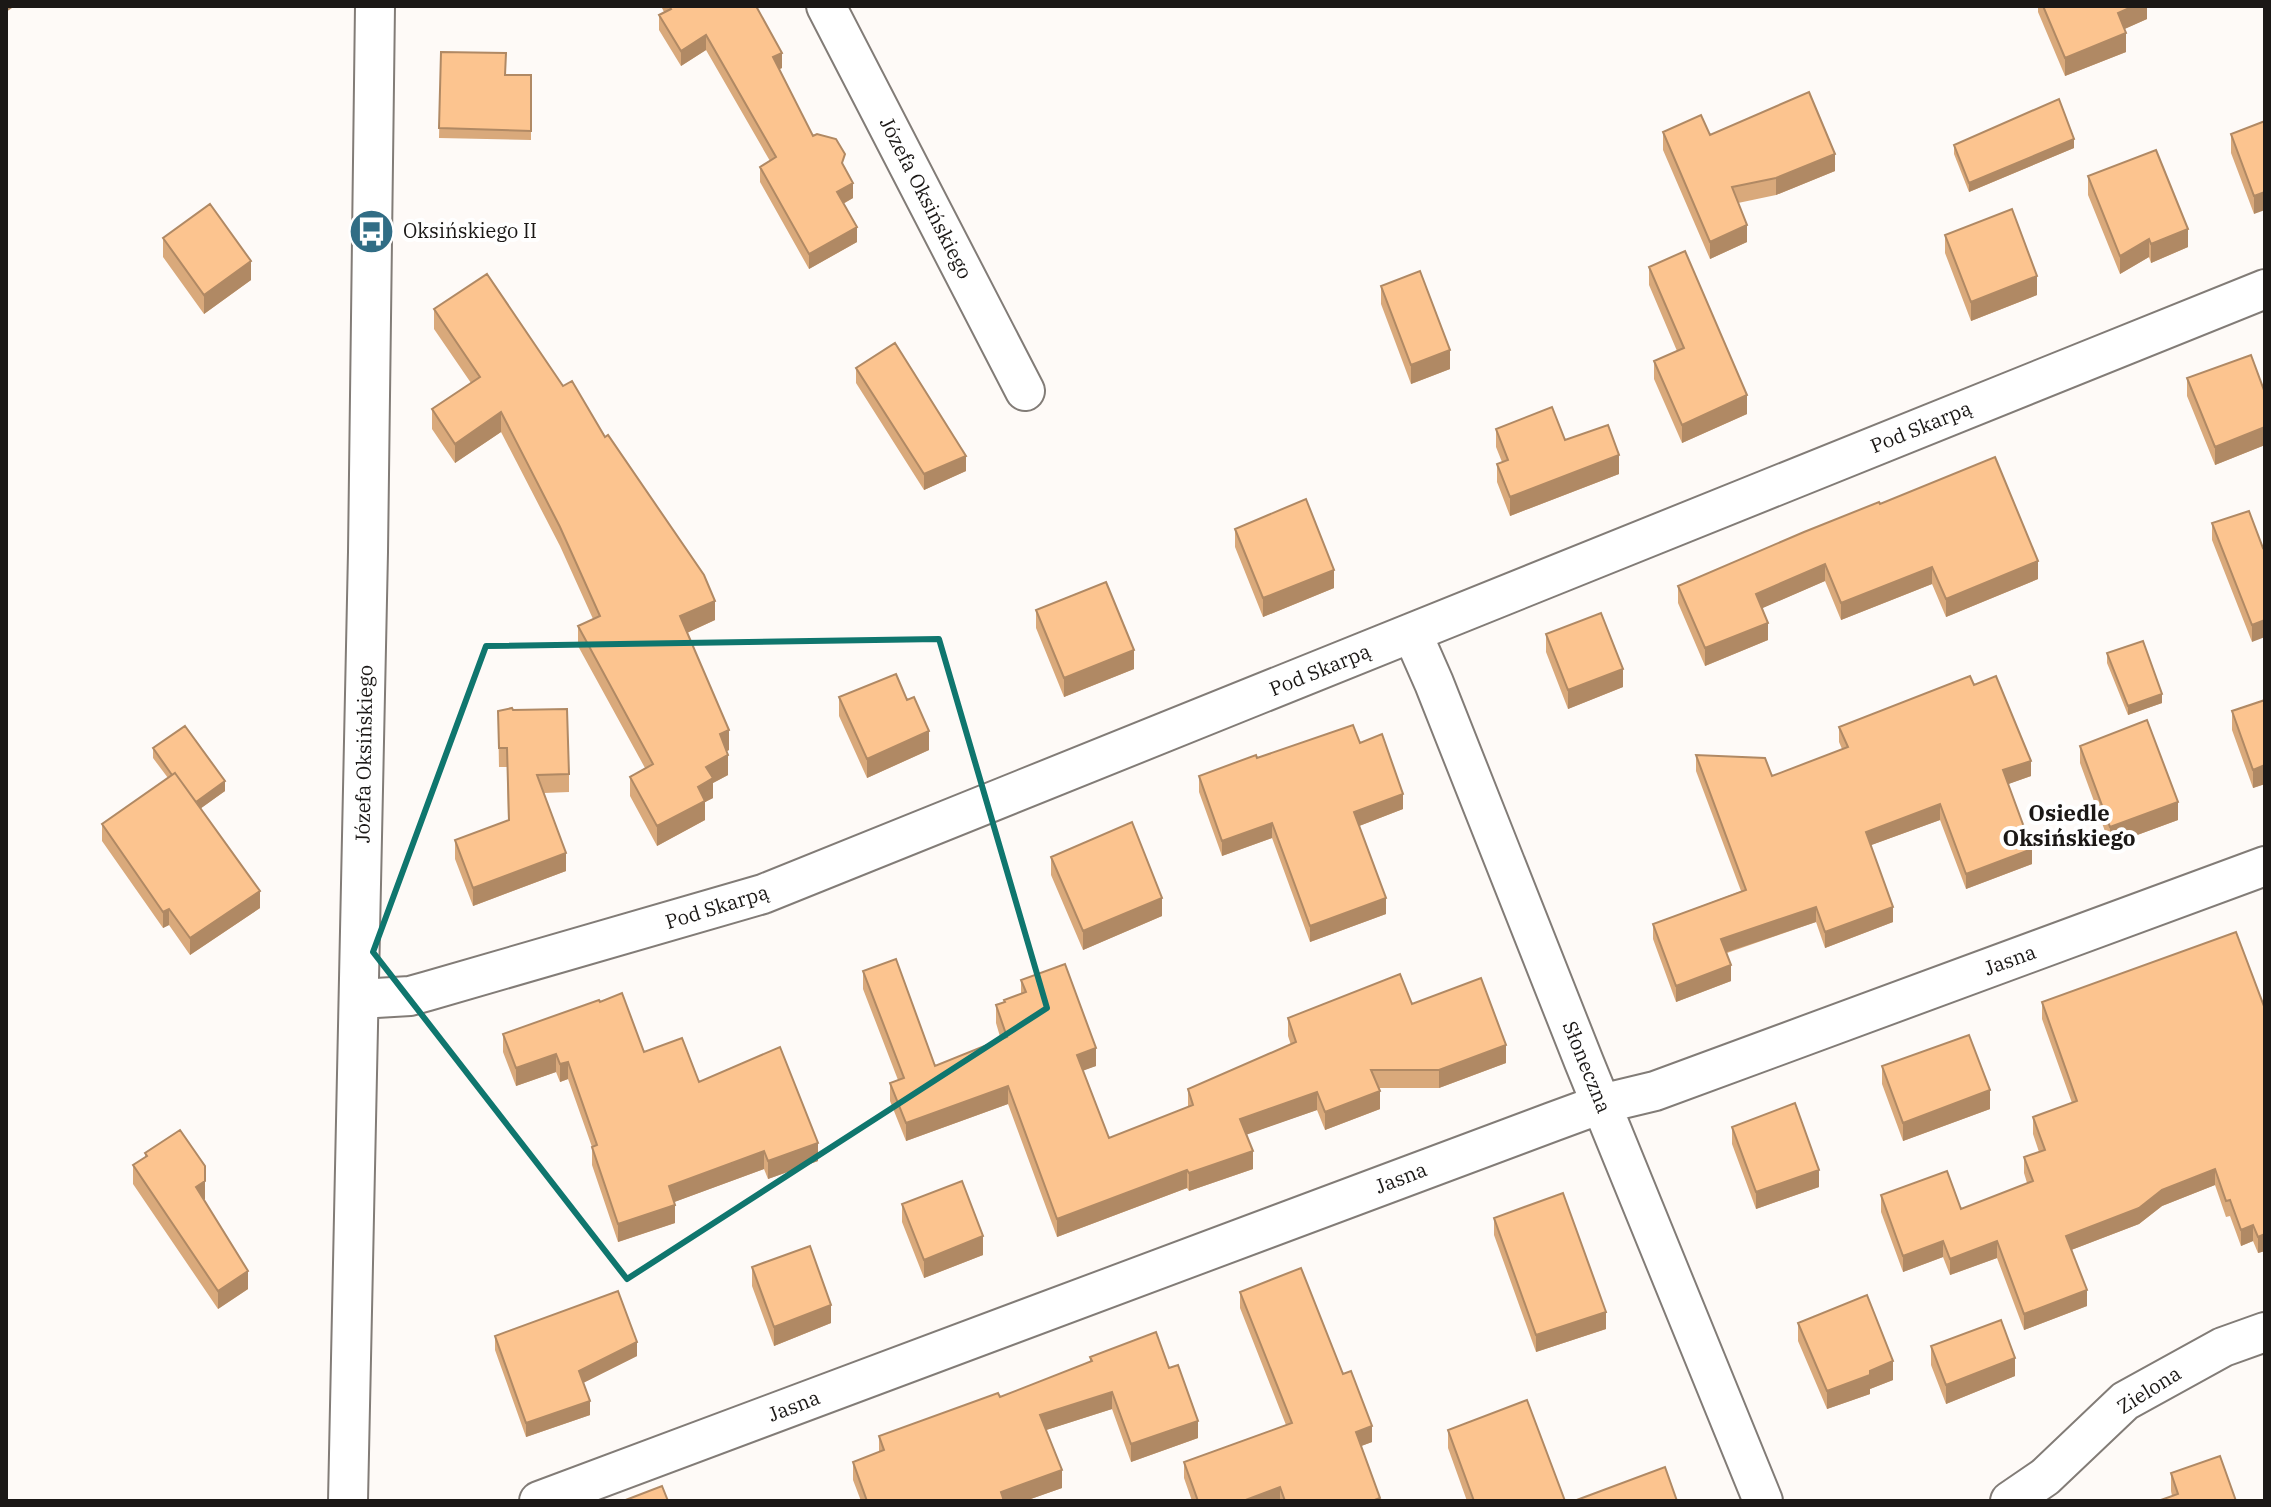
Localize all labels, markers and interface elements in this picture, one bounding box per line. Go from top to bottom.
street label: Józefa Oksińskiego [874,112,979,283]
bus stop icon: Oksińskiego II [348,207,396,255]
place label: Oksińskiego II [403,217,537,244]
street label: Pod Skarpą [1866,394,1976,459]
street label: Pod Skarpą [1265,637,1375,702]
street label: Józefa Oksińskiego [348,665,379,843]
district label: Osiedle Oksińskiego [2002,798,2136,852]
street label: Pod Skarpą [662,878,772,935]
street label: Jasna [1980,938,2040,981]
street label: Słoneczna [1557,1017,1618,1117]
street label: Jasna [1371,1155,1431,1200]
street label: Zielona [2112,1359,2186,1420]
street label: Jasna [764,1383,824,1428]

